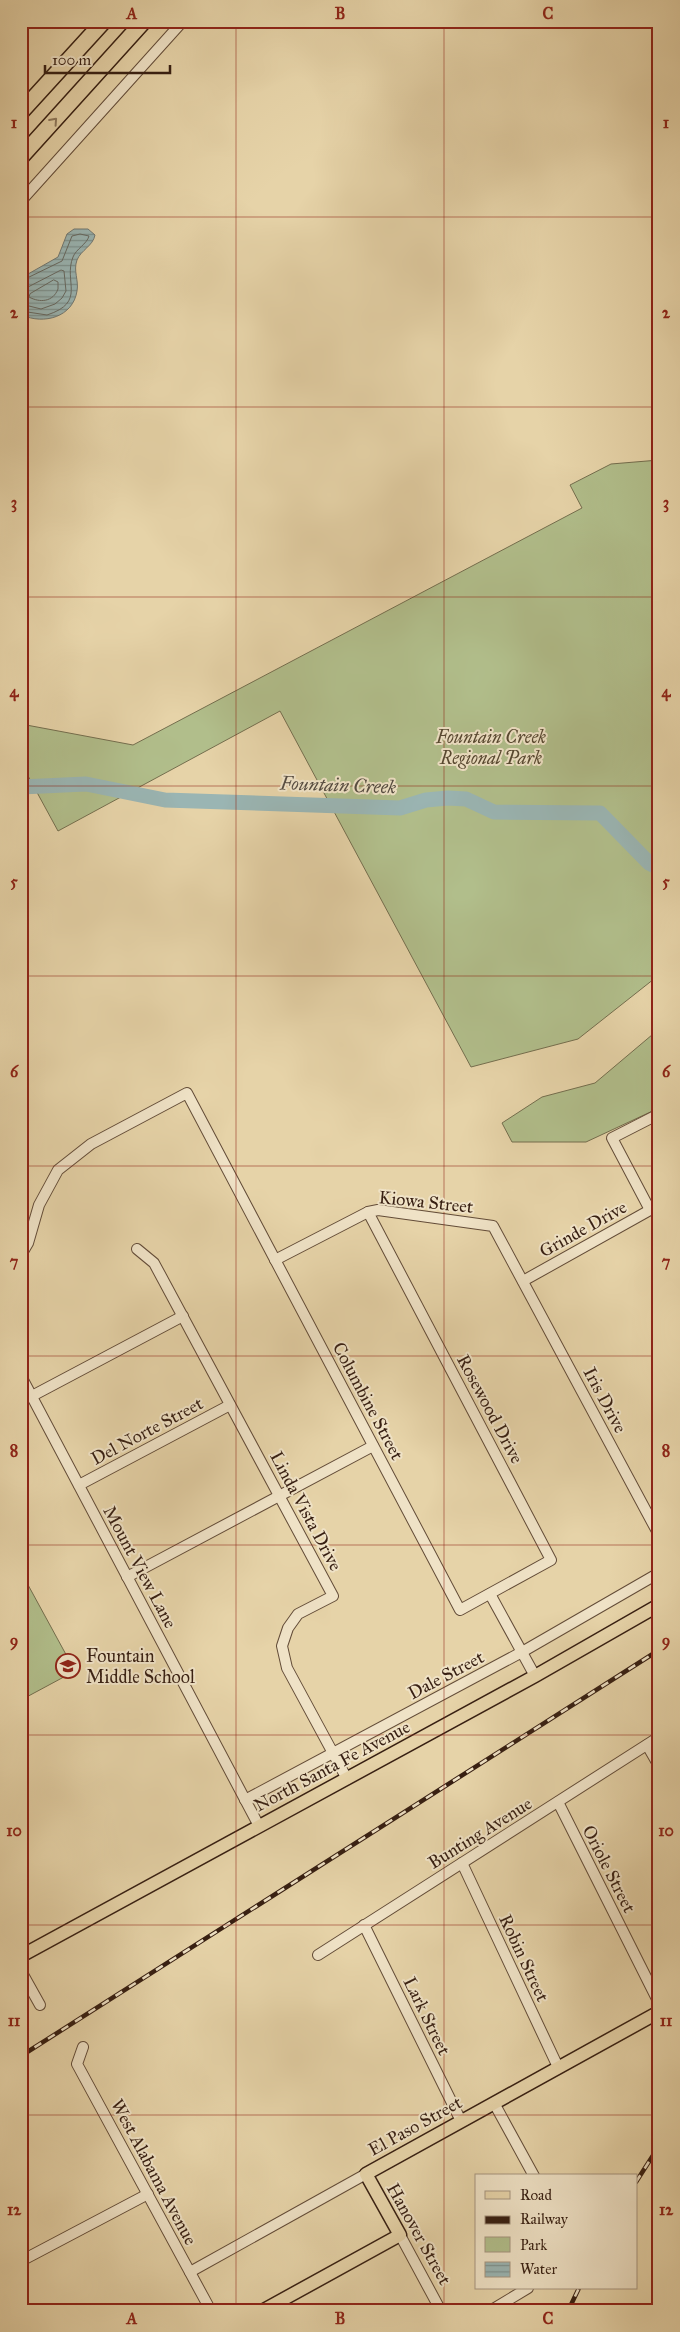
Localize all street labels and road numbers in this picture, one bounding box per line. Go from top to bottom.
street label: Kiowa Street [378,1186,475,1218]
street label: Grinde Drive [535,1196,631,1262]
street label: Columbine Street [328,1338,409,1464]
street label: Rosewood Drive [452,1351,528,1467]
street label: Iris Drive [579,1363,631,1437]
street label: Del Norte Street [87,1392,207,1470]
street label: Linda Vista Drive [265,1448,347,1574]
street label: Mount View Lane [98,1502,182,1632]
street label: Dale Street [404,1646,488,1704]
street label: North Santa Fe Avenue [250,1716,414,1816]
street label: Bunting Avenue [424,1792,537,1875]
street label: Oriole Street [578,1822,641,1917]
street label: Robin Street [494,1911,554,2006]
street label: Lark Street [399,1973,456,2059]
street label: El Paso Street [364,2091,466,2161]
street label: West Alabama Avenue [106,2095,202,2249]
street label: Hanover Street [382,2179,456,2289]

